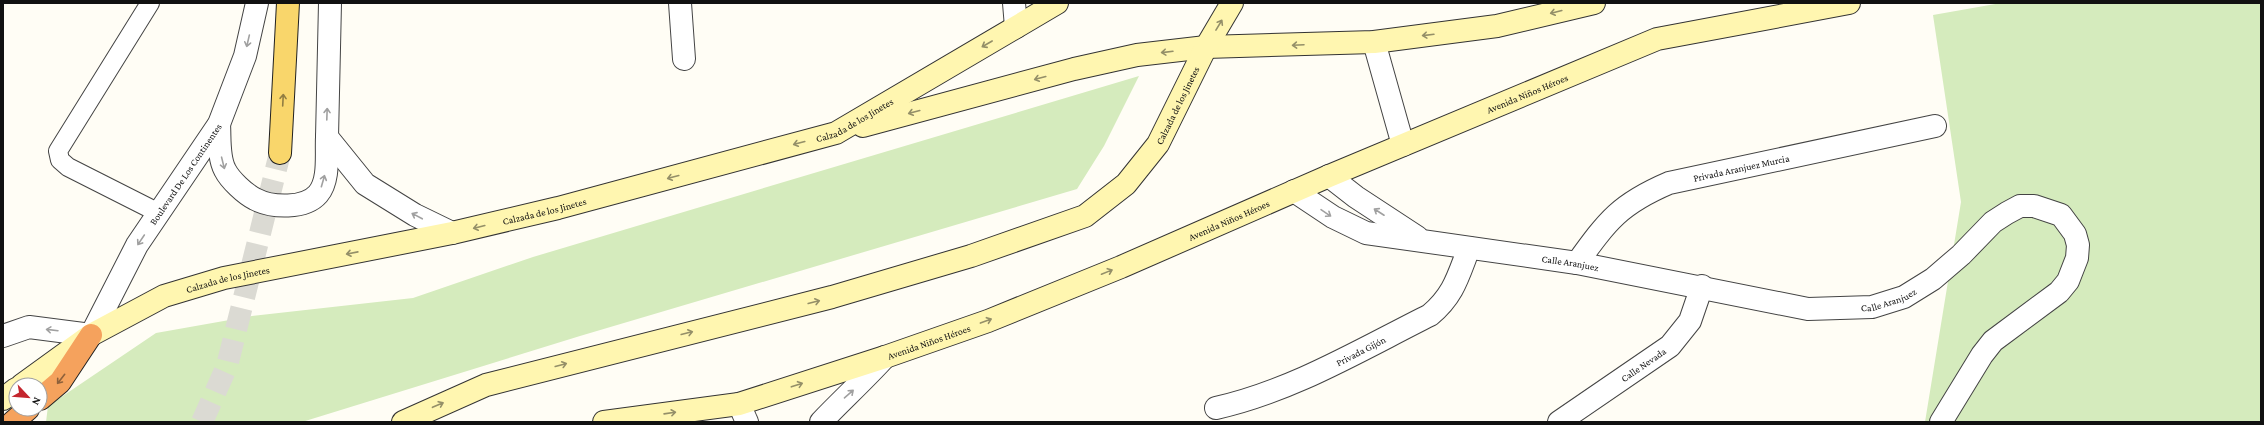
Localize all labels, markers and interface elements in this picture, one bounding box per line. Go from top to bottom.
one-way arrow [1549,9,1562,16]
one-way arrow [1215,20,1223,31]
one-way arrow [1422,31,1435,39]
one-way arrow [244,34,252,47]
one-way arrow [981,41,993,49]
one-way arrow [1292,41,1305,49]
one-way arrow [1161,48,1174,55]
street label: Calzada de los Jinetes [1154,65,1202,146]
street label: Avenida Niños Héroes [1485,72,1570,116]
one-way arrow [1034,75,1047,82]
one-way arrow [279,94,286,107]
street label: Calzada de los Jinetes [815,96,895,144]
one-way arrow [324,108,331,121]
one-way arrow [908,109,921,116]
street label: Boulevard De Los Continentes [147,121,224,227]
one-way arrow [792,140,805,147]
street label: Privada Aranjuez Murcia [1692,152,1791,184]
one-way arrow [220,156,227,169]
one-way arrow [667,174,680,181]
one-way arrow [320,175,327,188]
street label: Calzada de los Jinetes [502,196,588,227]
street label: Avenida Niños Héroes [1187,198,1271,243]
one-way arrow [1373,208,1385,216]
one-way arrow [1320,209,1331,217]
one-way arrow [411,212,423,219]
one-way arrow [473,223,486,231]
one-way arrow [137,234,145,245]
one-way arrow [346,249,359,257]
street label: Calle Aranjuez [1541,253,1600,273]
street label: Calzada de los Jinetes [185,264,271,295]
one-way arrow [1100,268,1112,276]
street label: Calle Aranjuez [1861,286,1918,313]
one-way arrow [807,297,820,305]
one-way arrow [979,317,992,324]
street label: Avenida Niños Héroes [886,323,972,362]
one-way arrow [46,326,59,334]
one-way arrow [681,329,694,336]
street label: Privada Gijón [1334,334,1388,368]
street label: Calle Nevada [1619,345,1668,384]
one-way arrow [555,360,568,368]
one-way arrow [57,374,66,385]
north arrow [8,377,48,417]
one-way arrow [790,381,803,388]
one-way arrow [844,390,854,399]
text: N [30,395,44,408]
one-way arrow [432,401,444,408]
one-way arrow [663,409,676,417]

